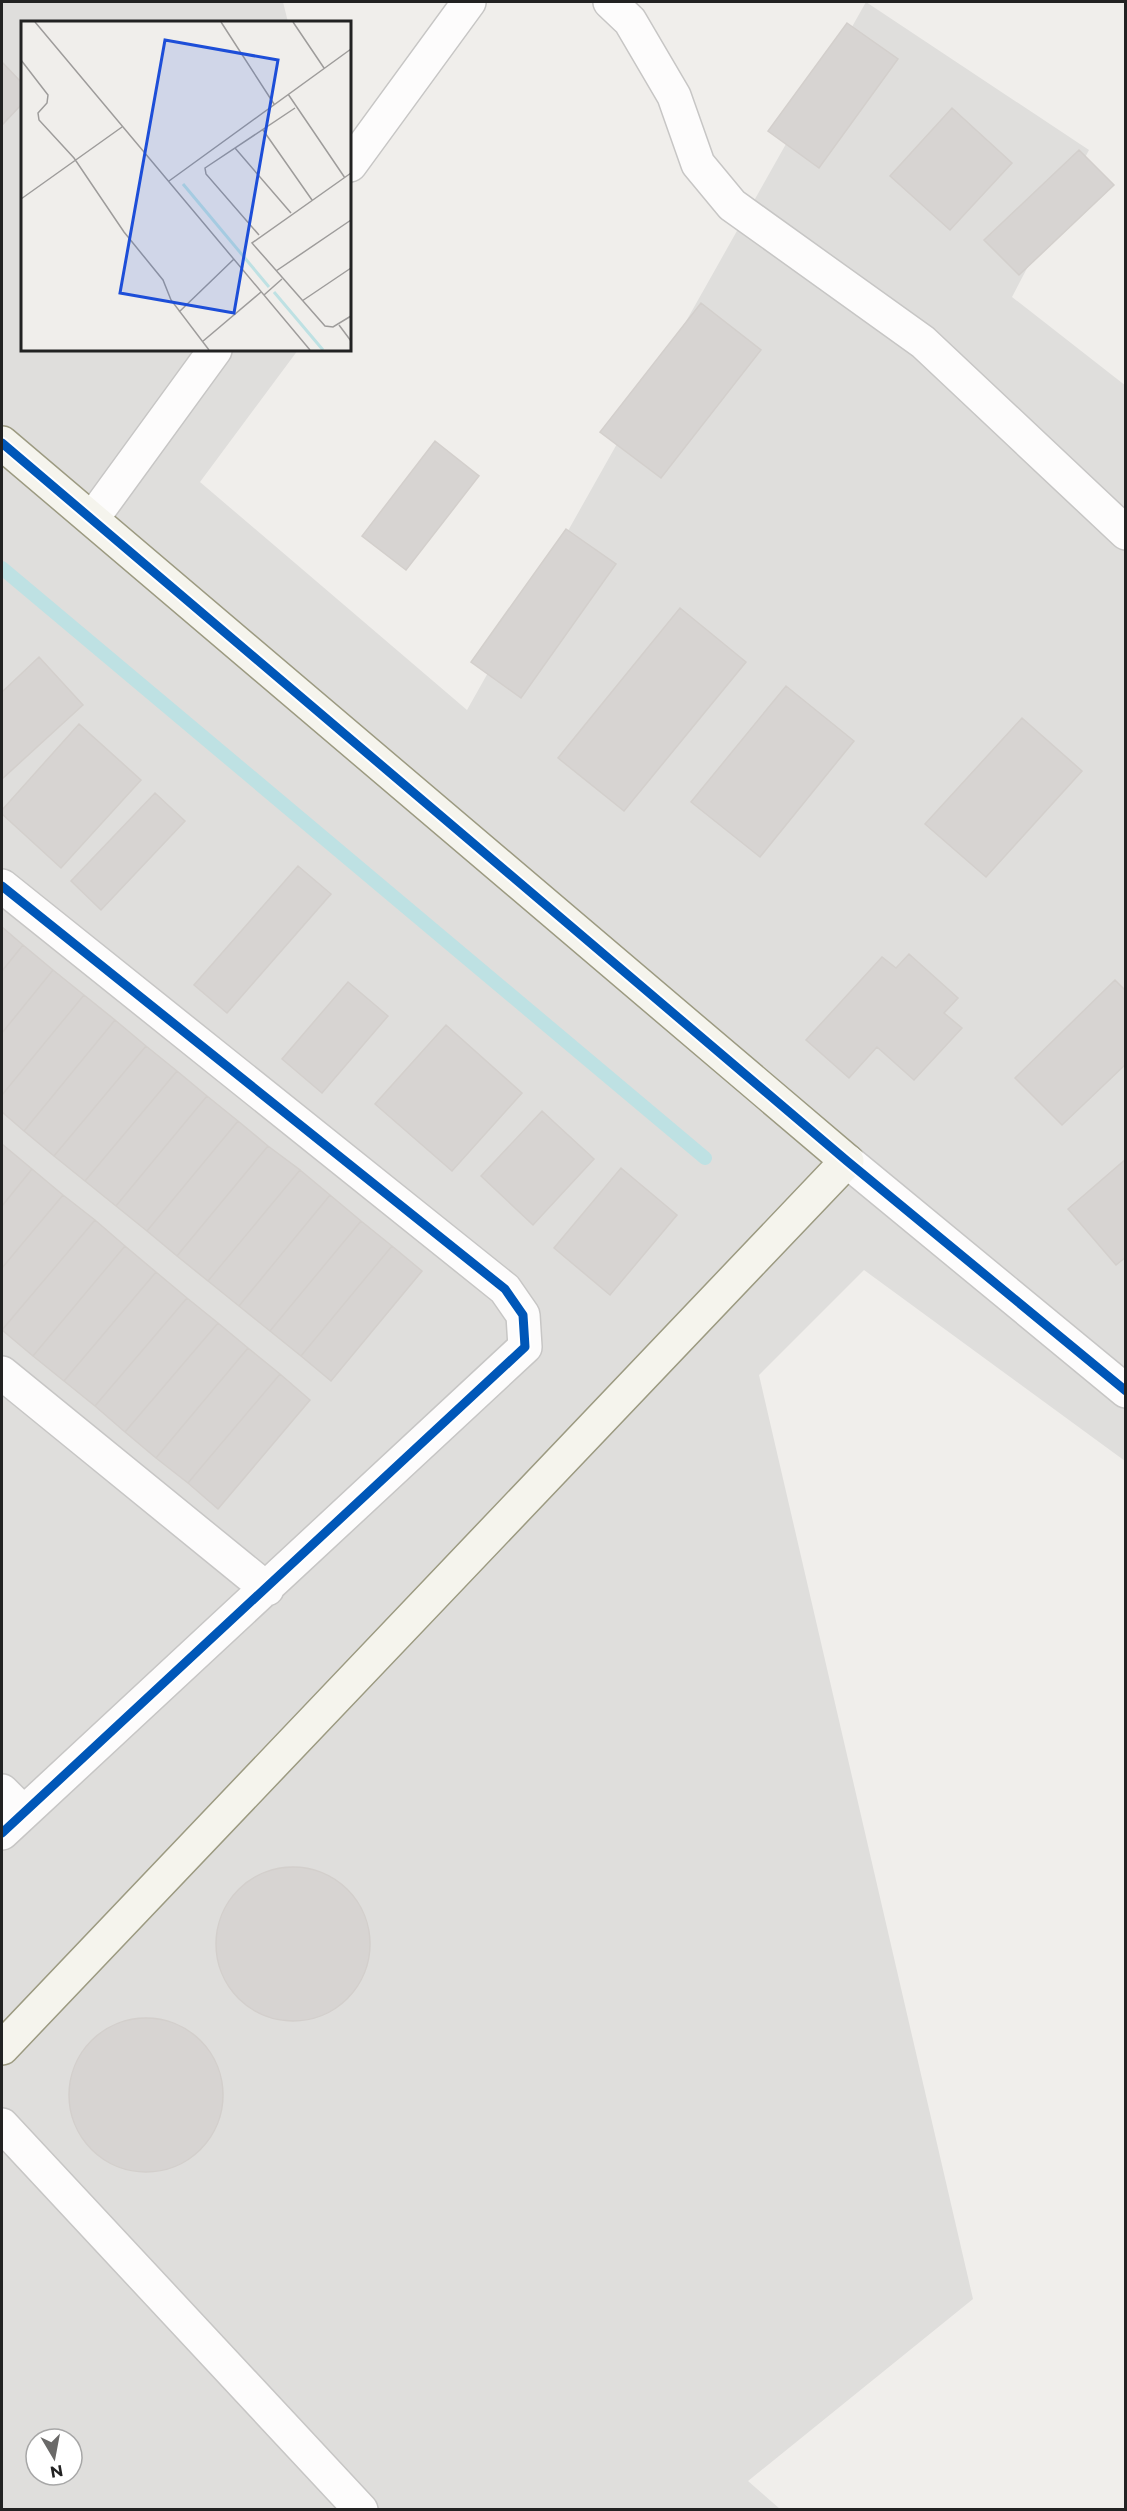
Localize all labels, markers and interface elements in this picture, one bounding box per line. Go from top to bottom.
inset map [21,21,351,351]
north arrow [24,2427,84,2487]
text: N [48,2461,65,2482]

